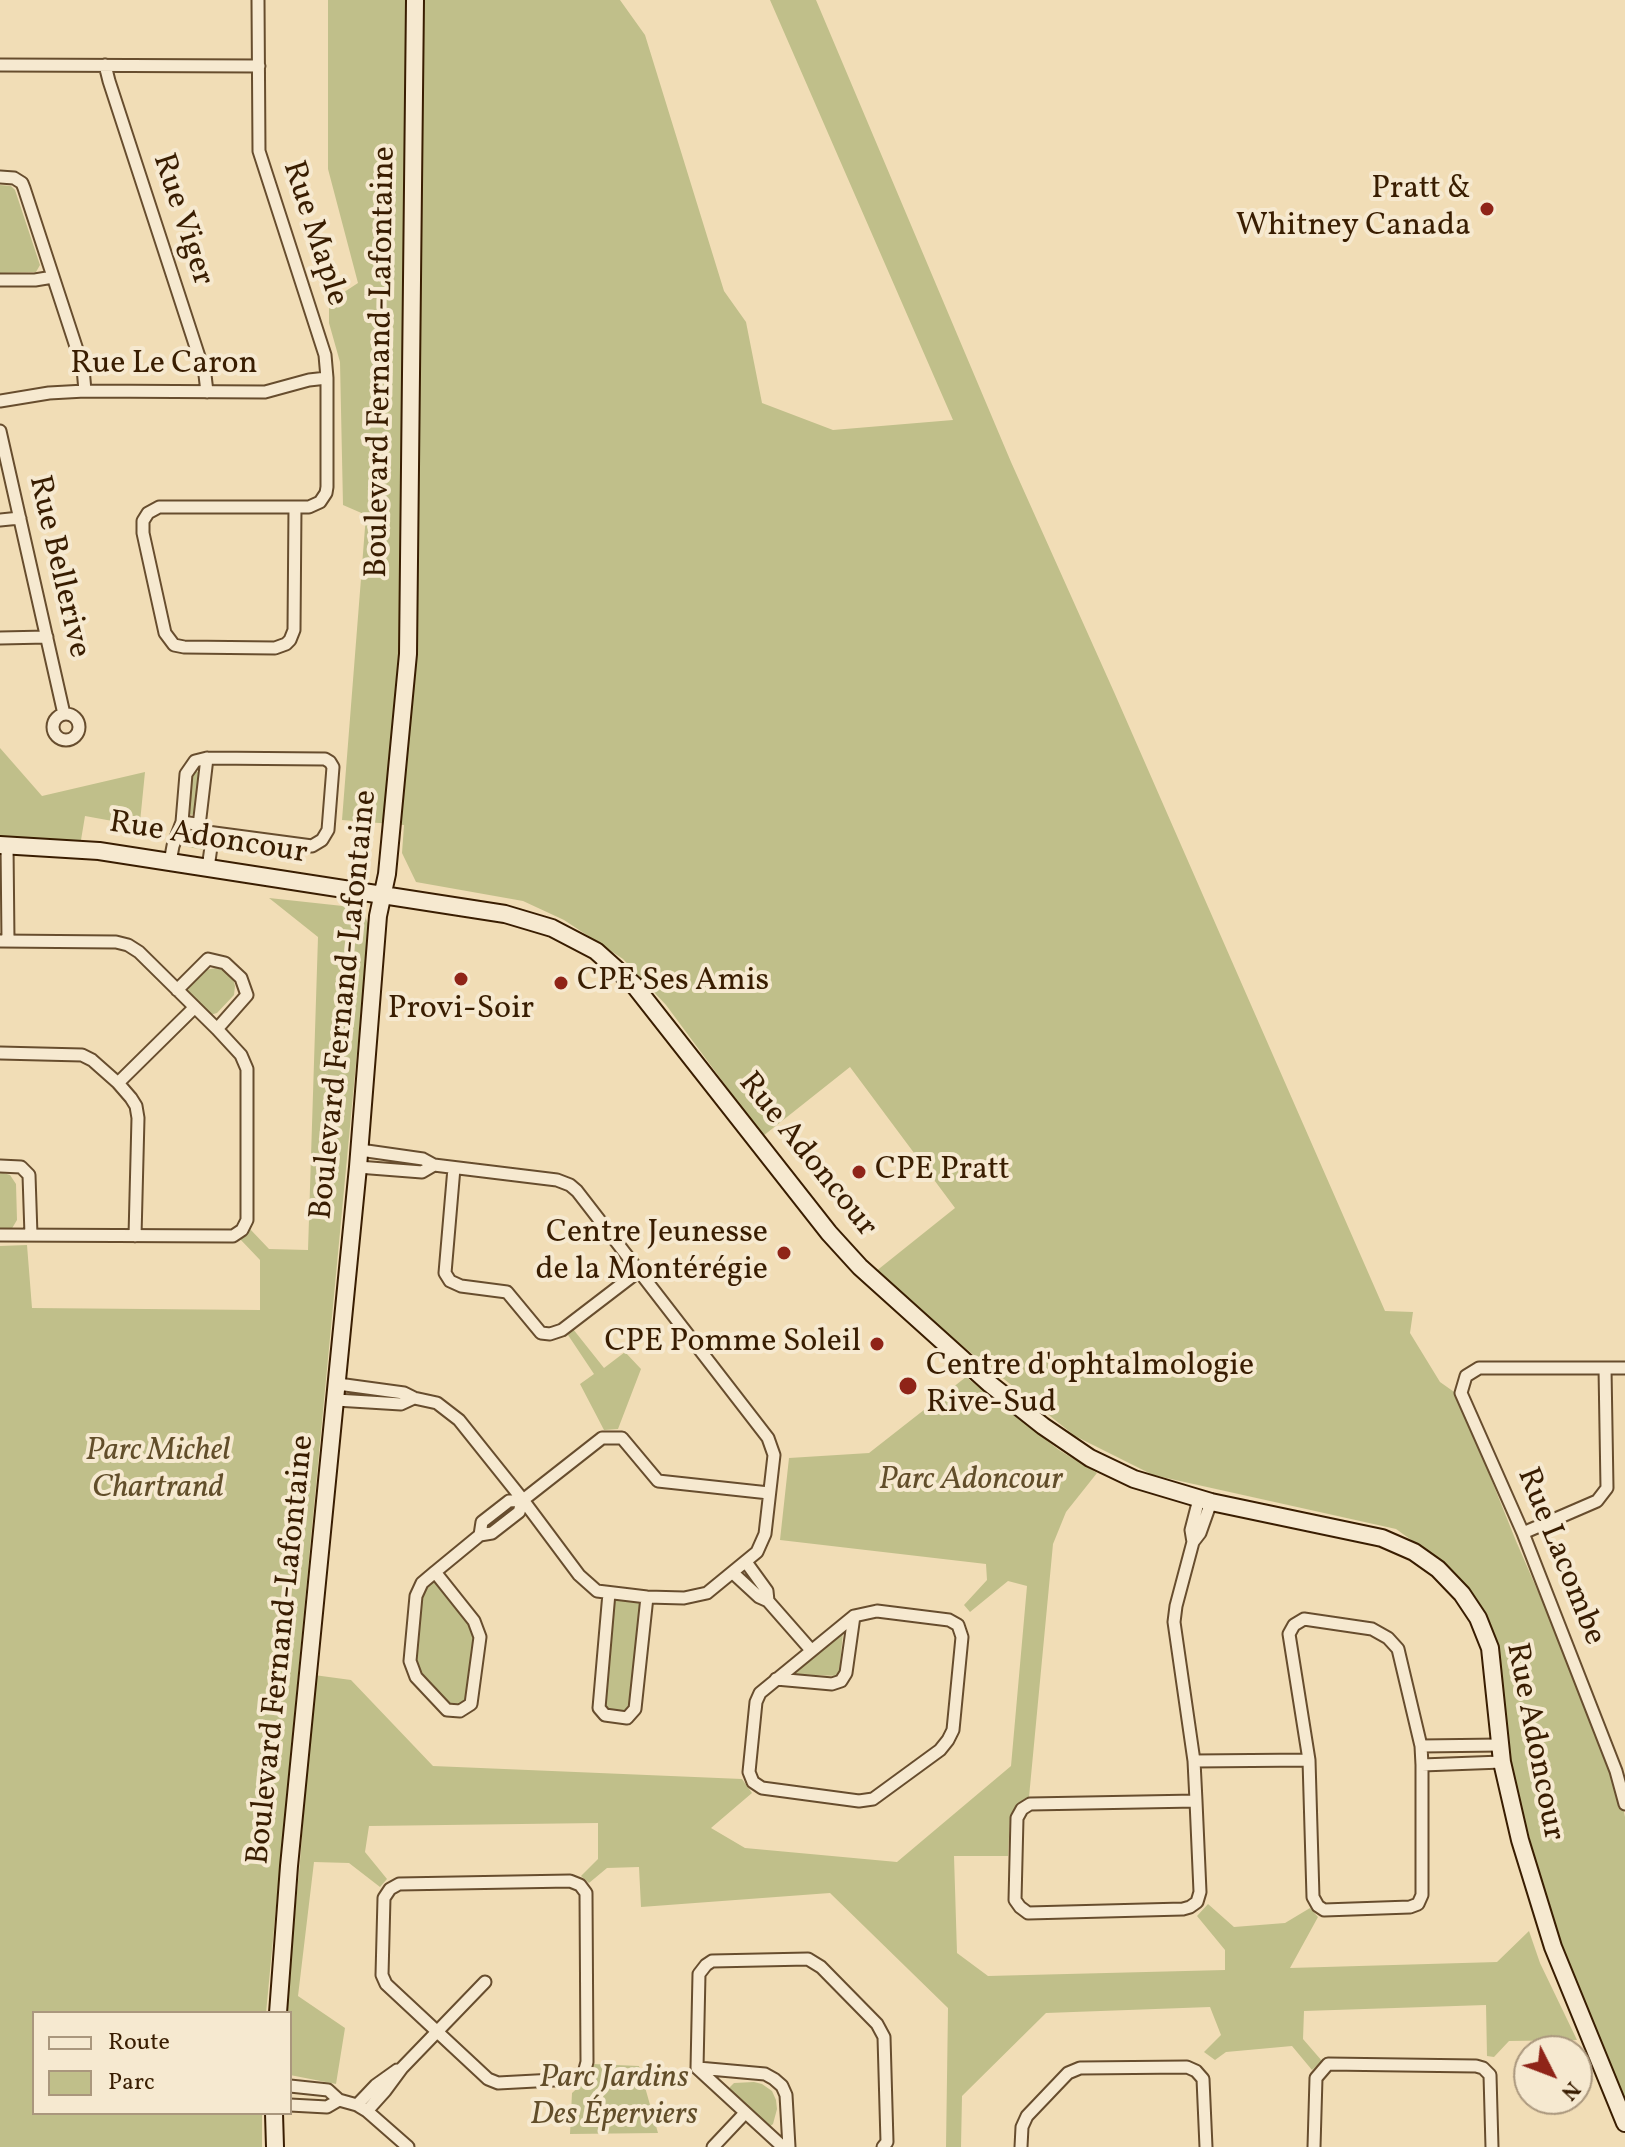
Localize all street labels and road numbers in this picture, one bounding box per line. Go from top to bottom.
street label: Boulevard Fernand-Lafontaine [360,146,406,578]
street label: Rue Viger [142,149,220,291]
street label: Rue Maple [272,157,354,311]
street label: Rue Le Caron [70,347,258,385]
street label: Rue Bellerive [17,472,97,662]
street label: Boulevard Fernand-Lafontaine [304,788,388,1222]
street label: Rue Adoncour [106,805,310,875]
street label: Rue Adoncour [728,1066,884,1246]
street label: Boulevard Fernand-Lafontaine [241,1433,325,1867]
street label: Rue Lacombe [1506,1463,1612,1651]
street label: Rue Adoncour [1495,1640,1571,1844]

